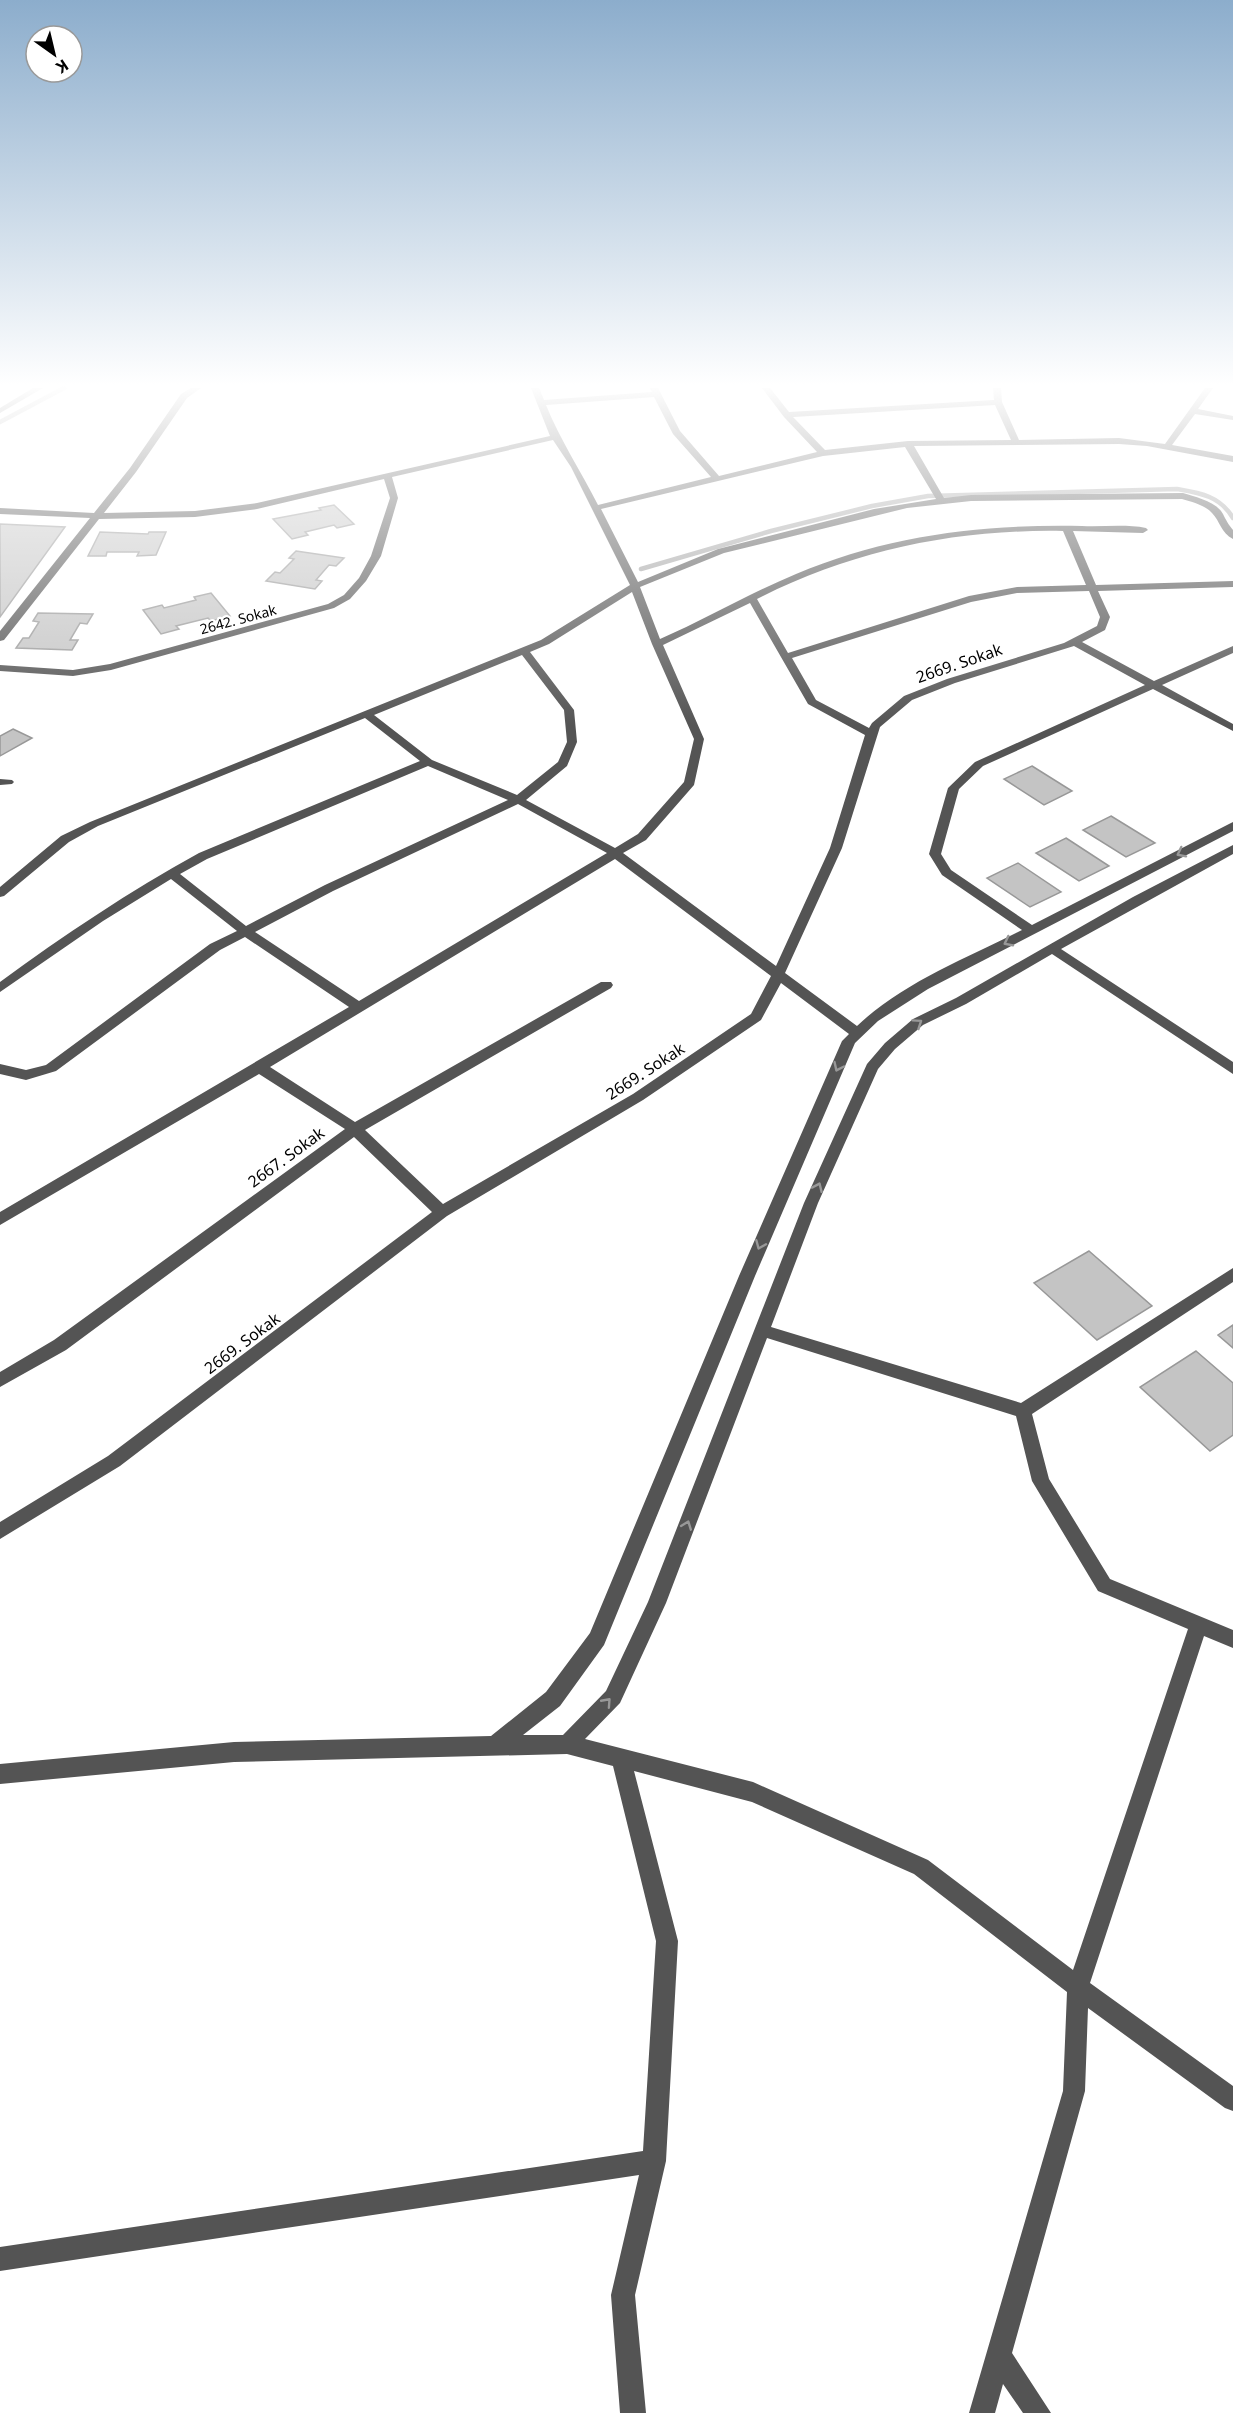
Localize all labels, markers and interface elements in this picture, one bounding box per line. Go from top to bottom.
north arrow [24,24,84,84]
text: K [52,54,73,79]
street label: 2642. Sokak [198,600,279,638]
street label: 2669. Sokak [913,638,1005,688]
one-way arrow [1176,845,1187,857]
one-way arrow [1004,935,1014,946]
one-way arrow [912,1020,923,1031]
street label: 2669. Sokak [601,1037,689,1105]
one-way arrow [833,1060,845,1071]
street label: 2667. Sokak [243,1122,329,1192]
one-way arrow [811,1182,823,1193]
one-way arrow [755,1239,767,1250]
street label: 2669. Sokak [200,1307,285,1379]
one-way arrow [679,1520,692,1531]
one-way arrow [600,1699,611,1709]

